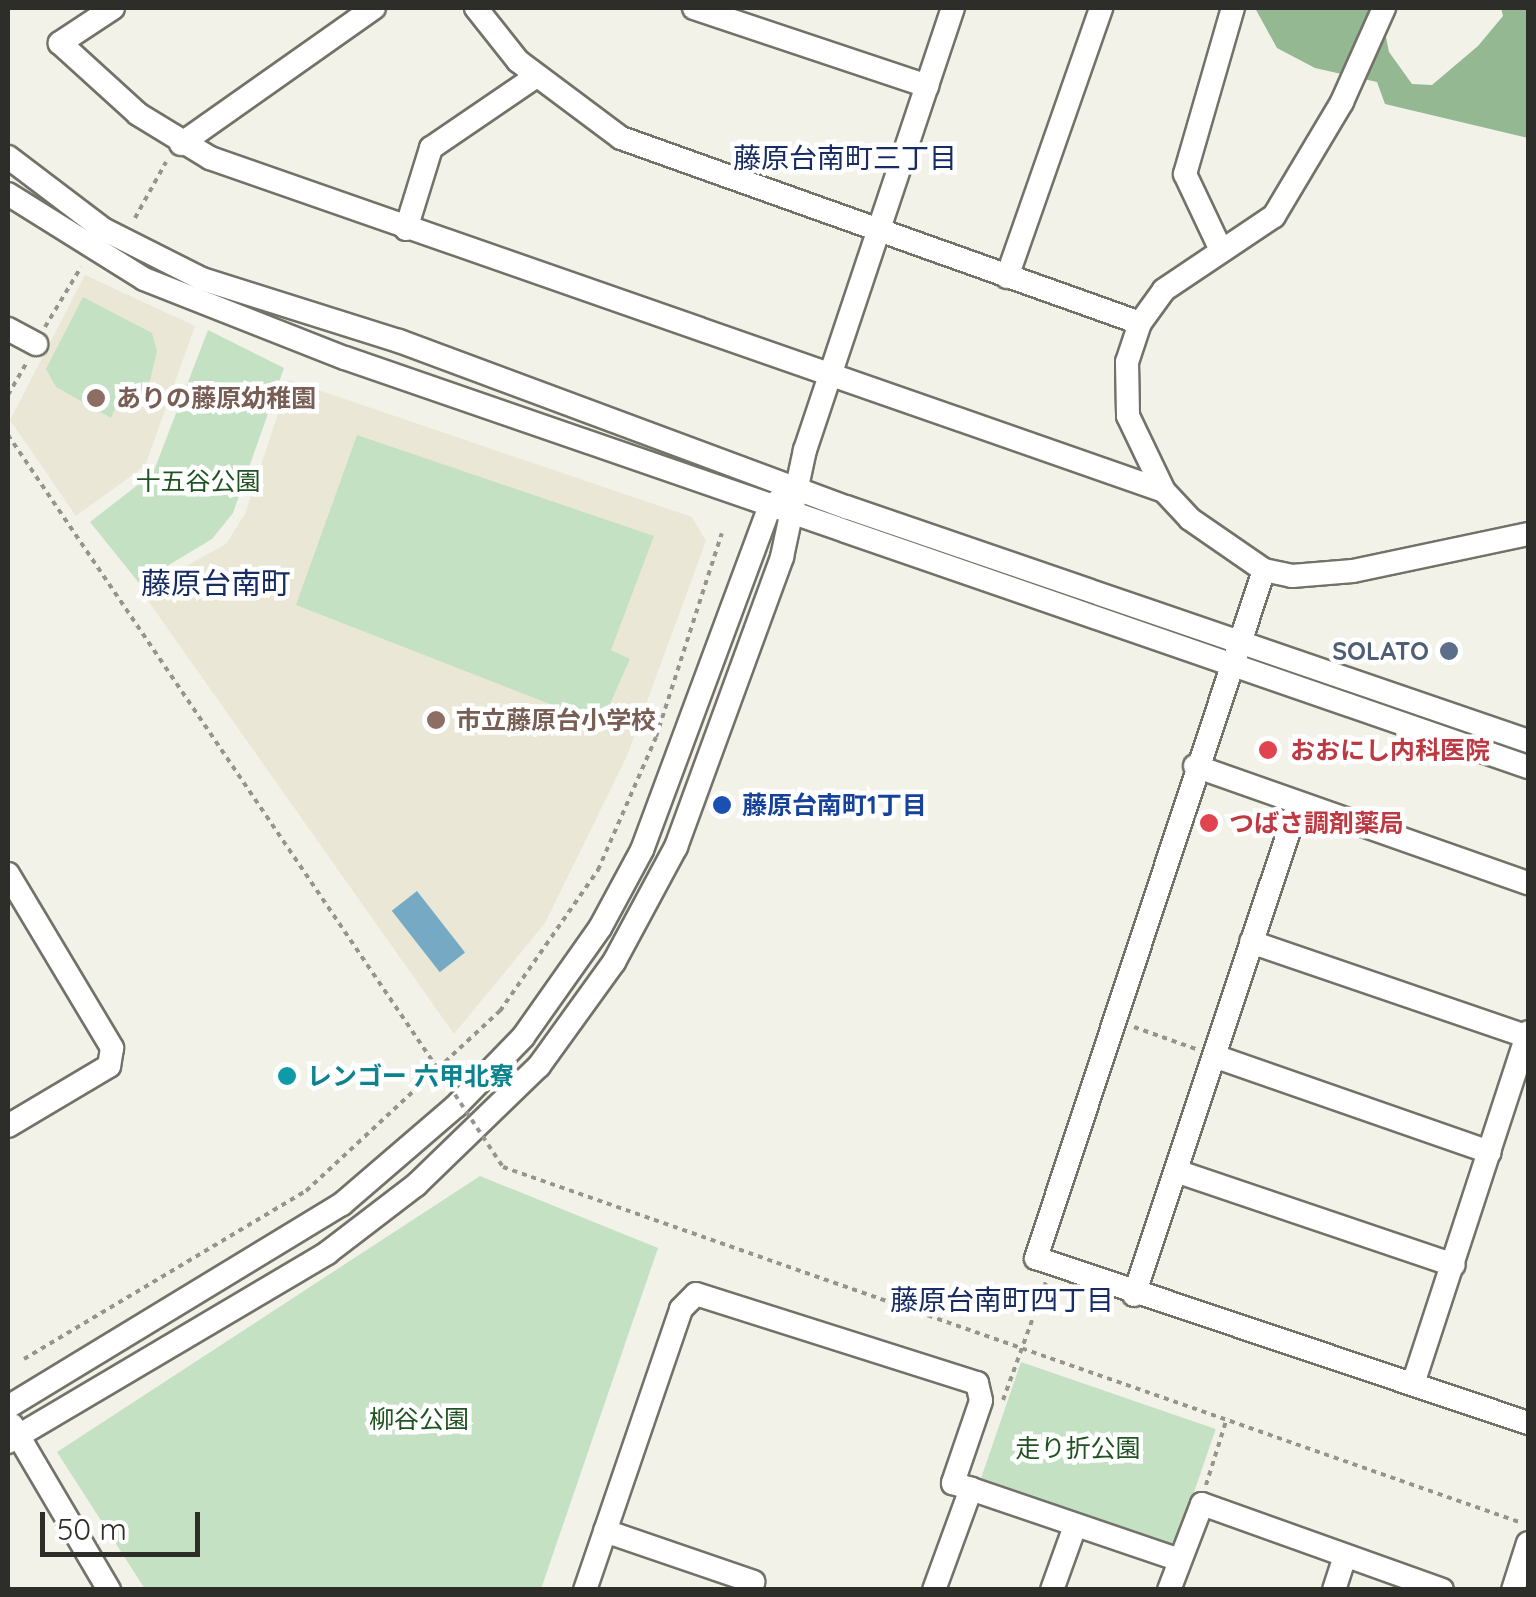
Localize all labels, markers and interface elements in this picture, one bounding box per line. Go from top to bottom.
district label: 藤原台南町三丁目 [733,141,957,175]
place label: ありの藤原幼稚園 [116,383,316,413]
marker: ありの藤原幼稚園 [85,387,107,409]
park label: 十五谷公園 [136,466,260,496]
district label: 藤原台南町 [141,565,291,601]
place label: SOLATO [1332,636,1429,666]
marker: SOLATO [1438,640,1460,662]
place label: 市立藤原台小学校 [456,705,656,735]
marker: 市立藤原台小学校 [425,709,447,731]
place label: おおにし内科医院 [1290,735,1490,765]
marker: おおにし内科医院 [1255,737,1281,763]
place label: 藤原台南町1丁目 [742,790,927,820]
marker: 藤原台南町1丁目 [711,794,733,816]
place label: つばさ調剤薬局 [1229,808,1404,838]
marker: つばさ調剤薬局 [1198,812,1220,834]
place label: レンゴー 六甲北寮 [307,1061,514,1091]
marker: レンゴー 六甲北寮 [276,1065,298,1087]
district label: 藤原台南町四丁目 [890,1283,1114,1317]
park label: 柳谷公園 [369,1404,469,1434]
park label: 走り折公園 [1016,1433,1140,1463]
scale bar [45,1492,205,1554]
text: 50 m [57,1510,127,1548]

